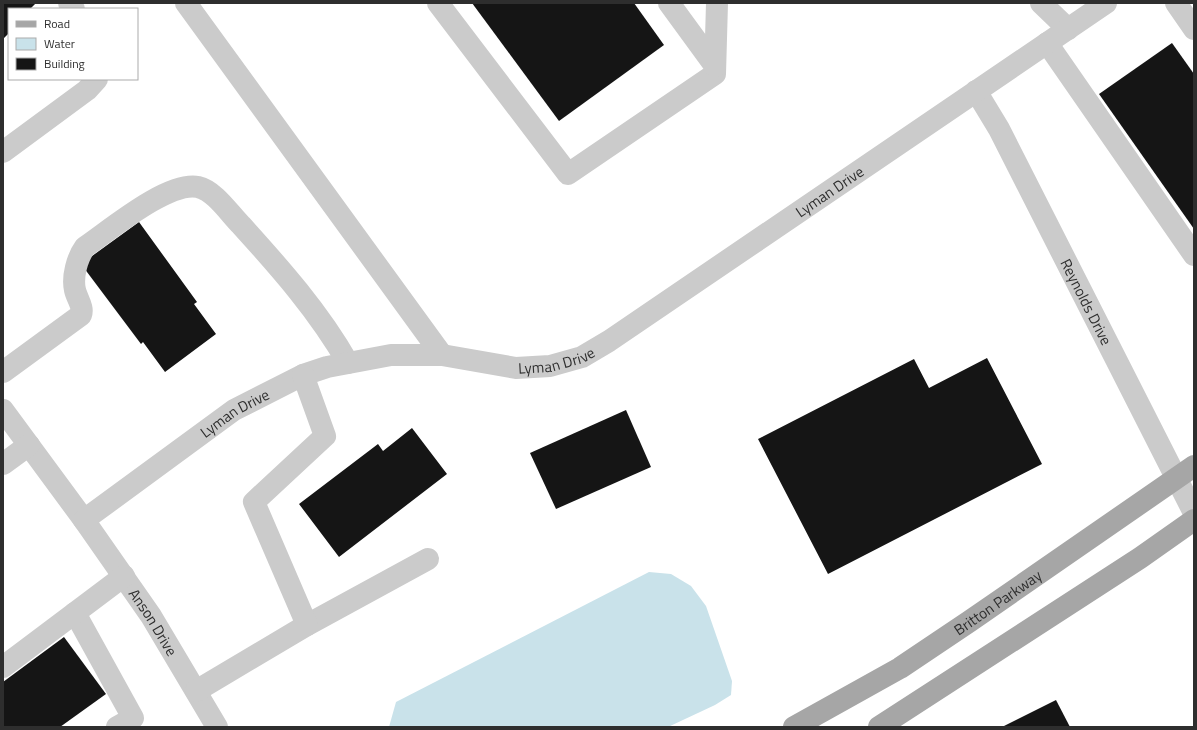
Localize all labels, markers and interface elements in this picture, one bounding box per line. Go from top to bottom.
legend [8,8,138,80]
text: Road [44,14,70,33]
text: Water [44,34,75,53]
text: Building [44,54,85,73]
street label: Lyman Drive [791,160,868,223]
street label: Reynolds Drive [1055,254,1118,349]
street label: Lyman Drive [517,341,599,379]
street label: Lyman Drive [195,383,273,443]
street label: Britton Parkway [949,563,1046,640]
street label: Anson Drive [123,583,184,660]

